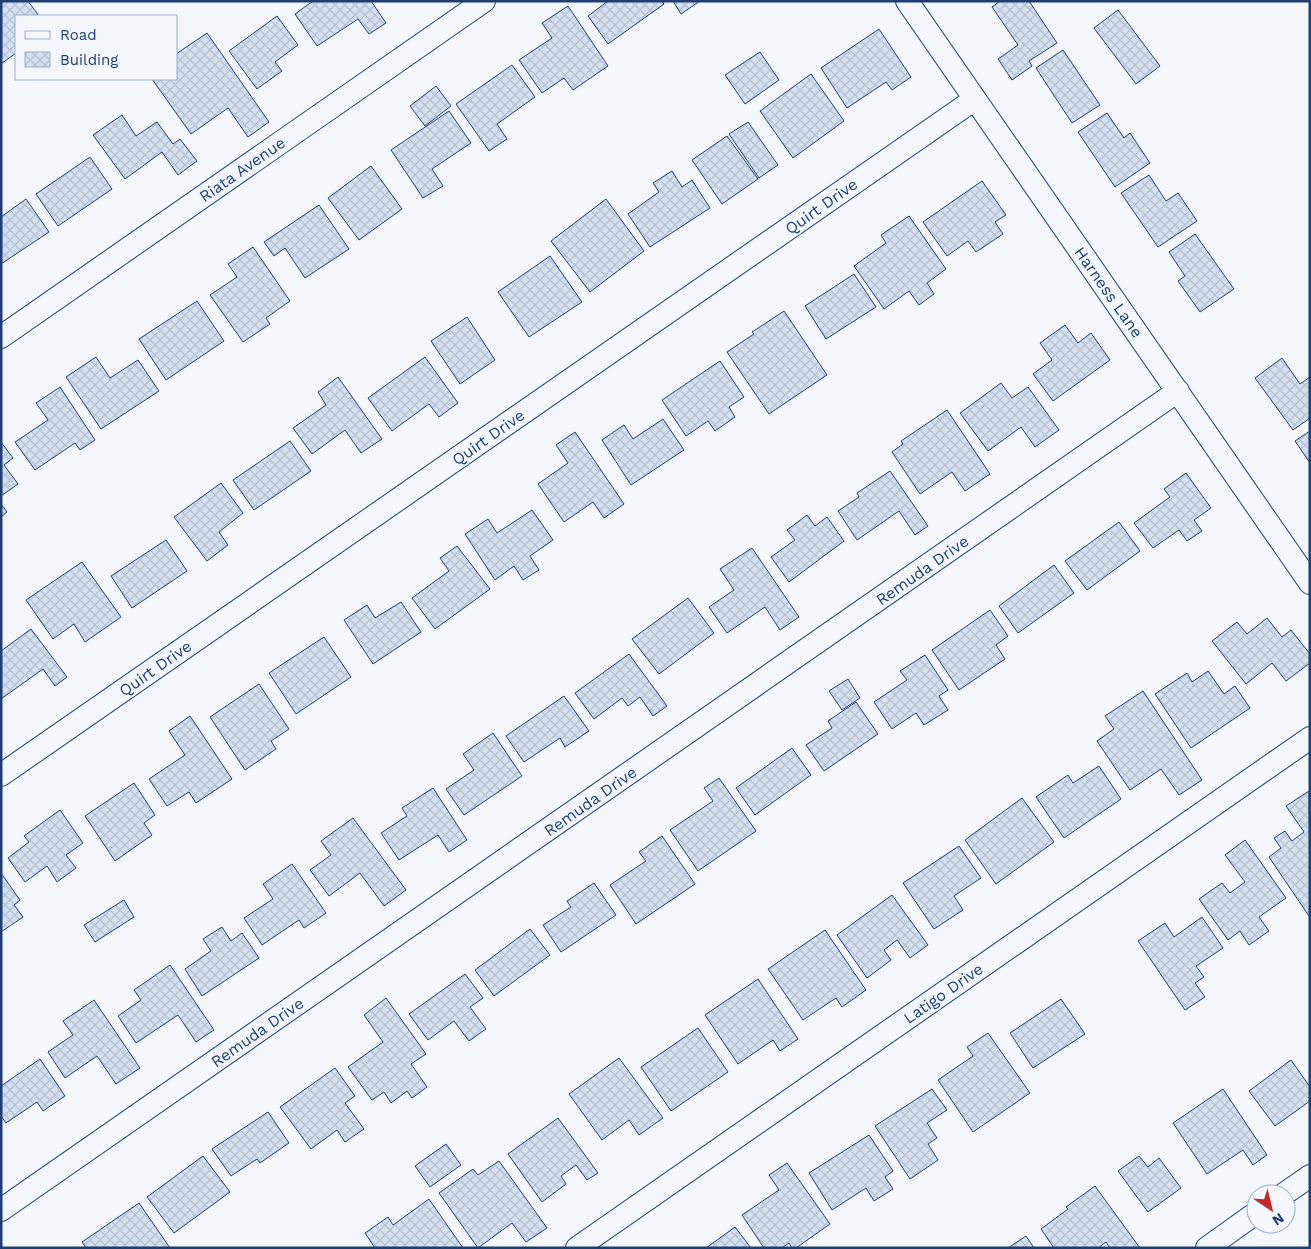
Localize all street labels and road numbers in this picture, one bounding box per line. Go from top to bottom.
street label: Riata Avenue [196,133,289,206]
street label: Quirt Drive [781,175,861,238]
street label: Harness Lane [1070,243,1147,341]
street label: Quirt Drive [448,406,528,469]
street label: Remuda Drive [872,531,972,609]
street label: Quirt Drive [115,637,195,700]
street label: Remuda Drive [540,762,640,840]
street label: Latigo Drive [900,959,987,1028]
street label: Remuda Drive [207,993,307,1071]

